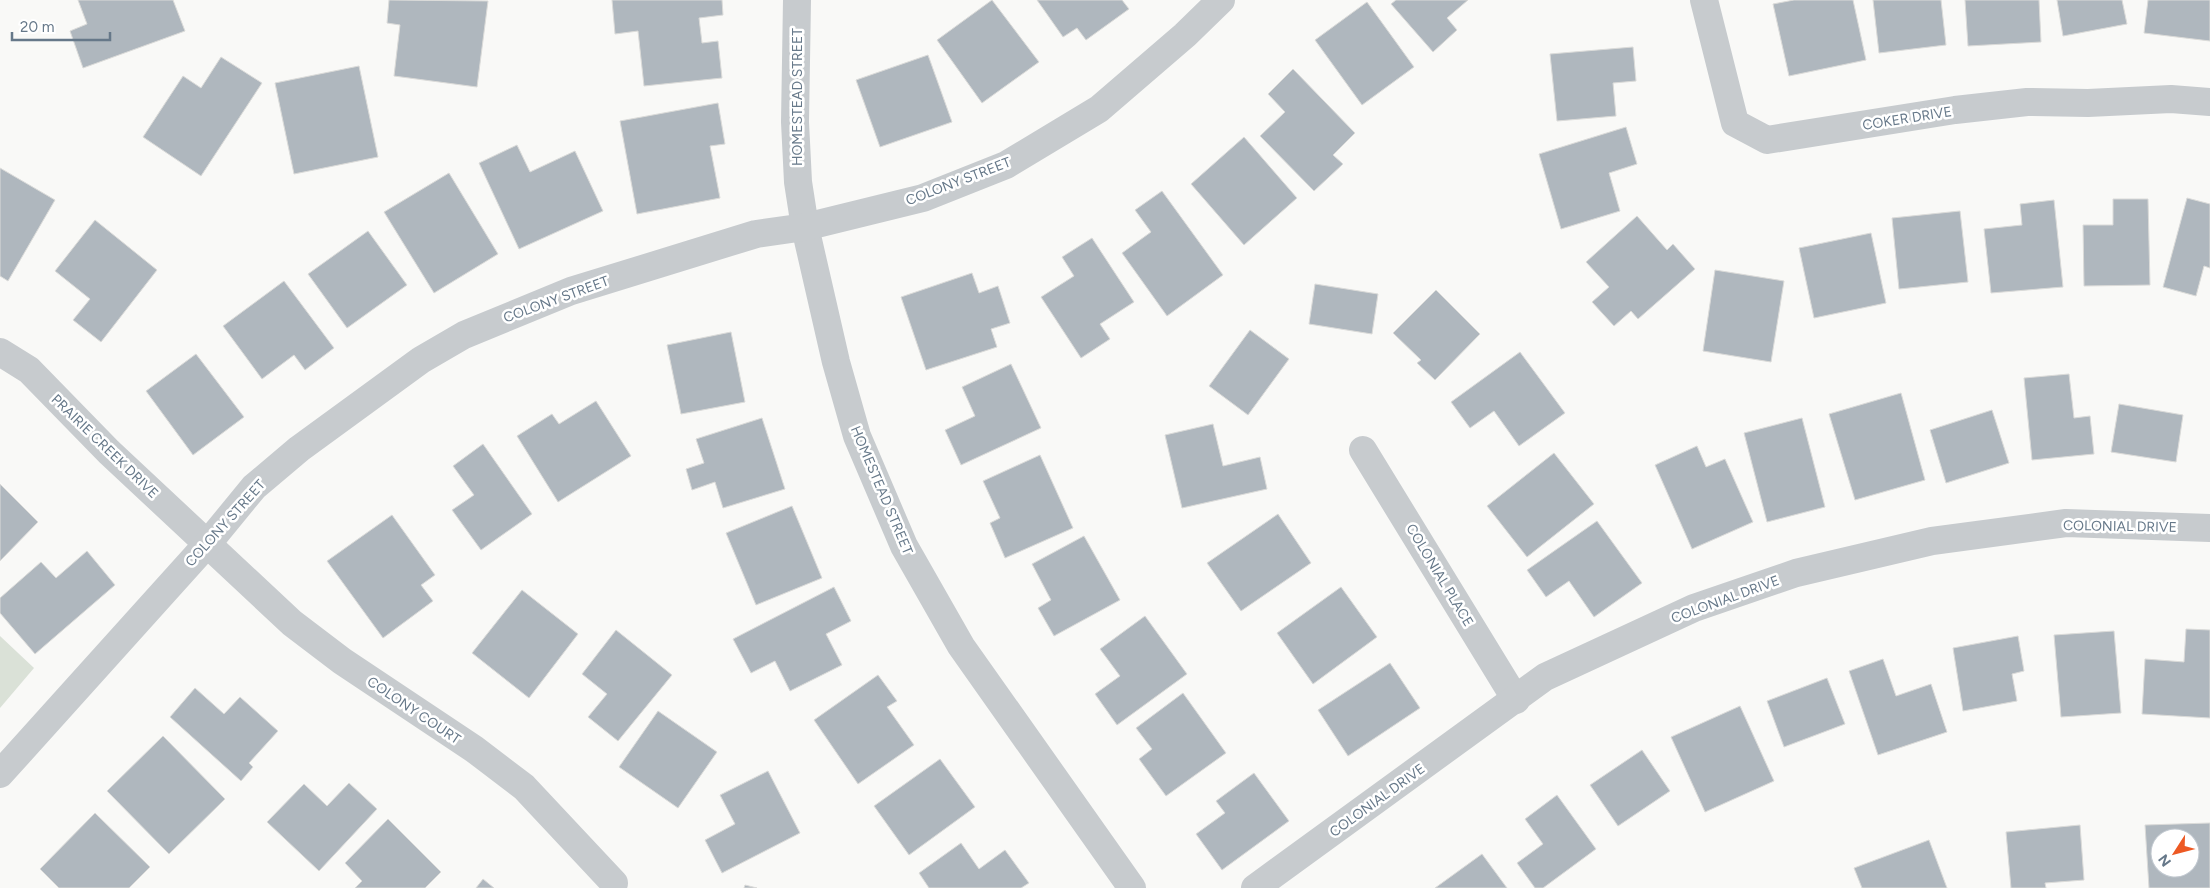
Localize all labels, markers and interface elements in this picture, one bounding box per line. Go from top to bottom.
scale bar [12,10,110,42]
text: 20 m [20,18,54,36]
street label: HOMESTEAD STREET [789,28,806,166]
street label: COKER DRIVE [1861,103,1953,134]
street label: COLONY STREET [903,154,1013,209]
street label: COLONY STREET [501,272,611,326]
street label: PRAIRIE CREEK DRIVE [48,391,162,502]
street label: HOMESTEAD STREET [847,423,916,557]
street label: COLONY STREET [182,476,269,570]
street label: COLONIAL DRIVE [2063,517,2177,536]
street label: COLONIAL PLACE [1402,521,1477,630]
street label: COLONIAL DRIVE [1669,572,1782,627]
street label: COLONY COURT [364,673,464,748]
street label: COLONIAL DRIVE [1326,760,1428,841]
north arrow [2150,828,2200,878]
text: N [2155,851,2175,870]

